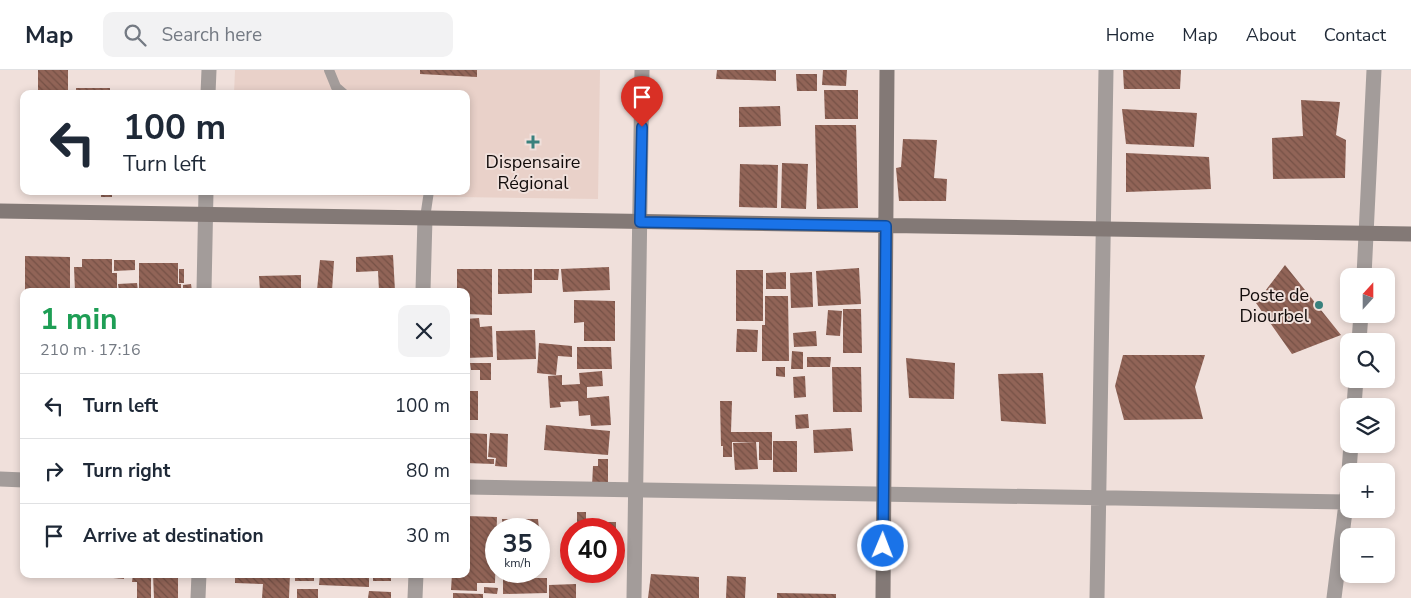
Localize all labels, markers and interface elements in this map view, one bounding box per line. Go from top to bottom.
search box [103,12,453,57]
text: Map [25,19,73,51]
icon: search [121,21,149,49]
text: Search here [161,22,262,48]
text: Home [1106,23,1154,47]
text: Map [1182,23,1218,47]
text: About [1246,23,1296,47]
text: Contact [1324,23,1386,47]
pin [621,76,663,127]
icon: arrive [628,83,656,111]
text: 100 m [123,104,226,151]
icon: left [40,110,105,175]
marker: Dispensaire Régional [526,135,540,149]
text: Turn left [123,149,206,179]
place label: Dispensaire Régional [486,150,580,195]
north arrow [1340,268,1395,322]
map controls [1340,268,1395,583]
place label: Poste de Diourbel [1239,283,1310,328]
text: 1 min [40,299,118,340]
marker: Poste de Diourbel [1313,299,1325,311]
button: close [398,305,450,357]
button: search [1340,333,1395,388]
text: 210 m · 17:16 [40,339,141,361]
icon: left [40,392,68,420]
text: Turn left [83,393,158,419]
text: 100 m [395,393,450,419]
button: layers [1340,398,1395,453]
icon: right [40,457,68,485]
text: Turn right [83,458,170,484]
text: 80 m [406,458,450,484]
button: + [1340,463,1395,518]
speed limit sign: 40 [560,518,625,583]
position arrow [856,519,908,571]
icon: arrive [40,522,68,550]
text: Arrive at destination [83,523,264,549]
text: 30 m [406,523,450,549]
text: 35 [502,527,533,561]
button: − [1340,528,1395,583]
text: km/h [504,555,531,571]

